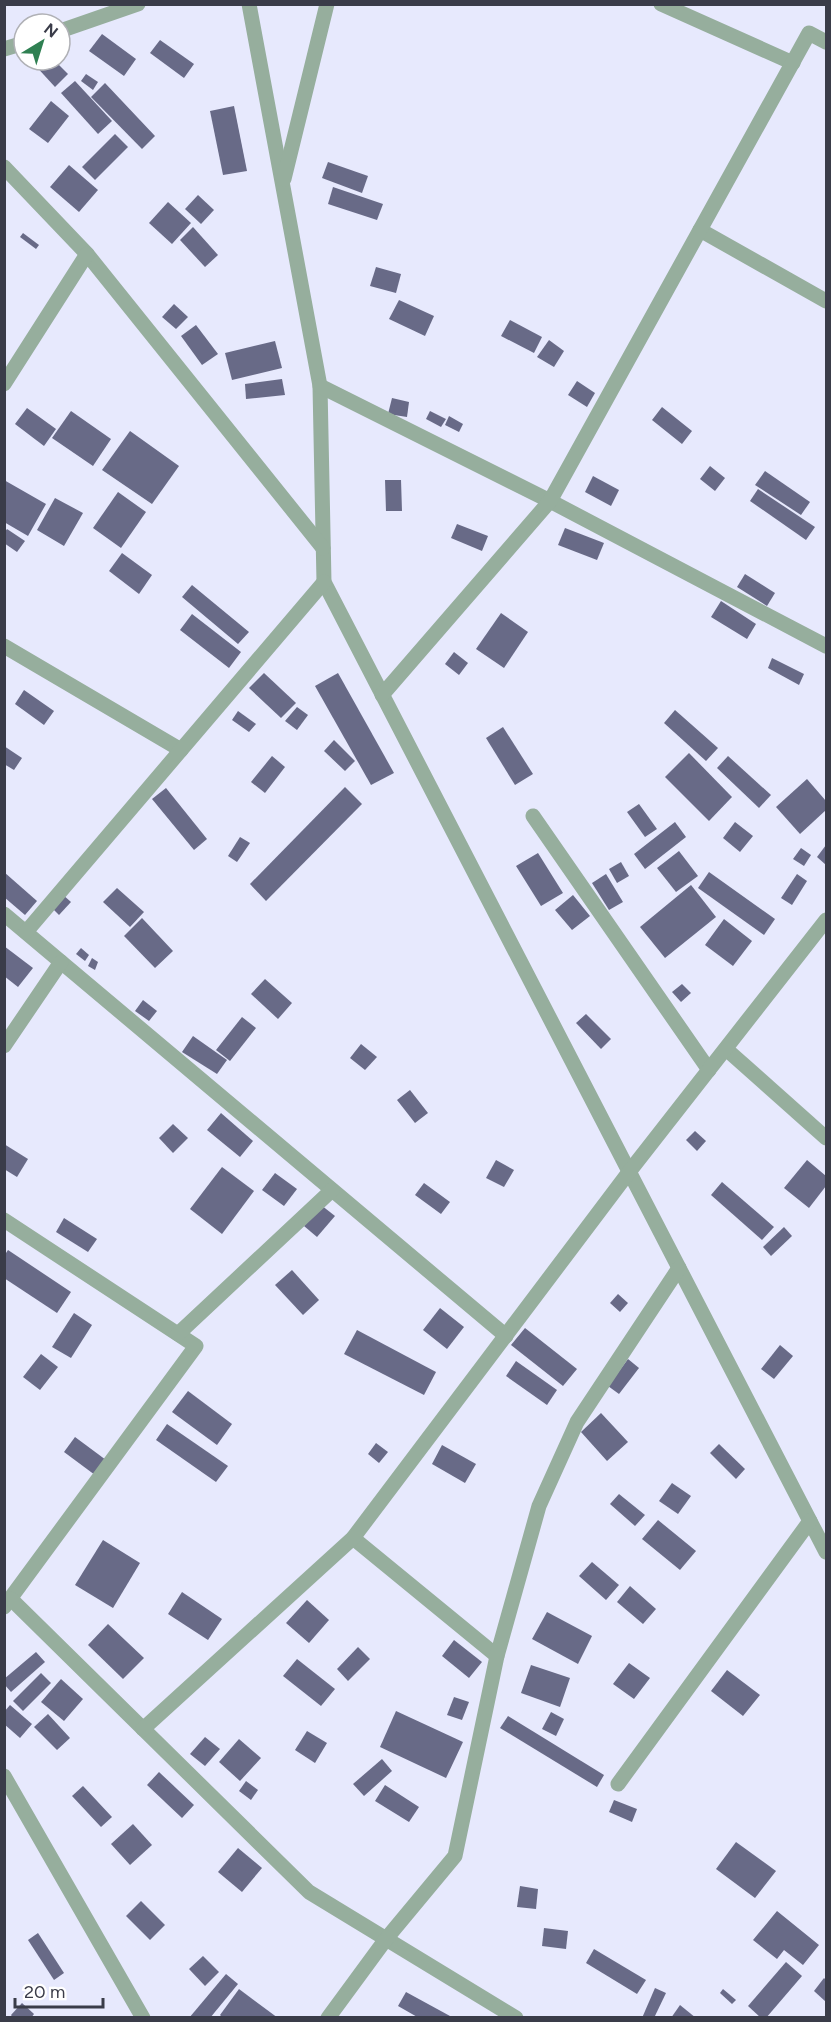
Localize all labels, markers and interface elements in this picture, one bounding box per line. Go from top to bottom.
north arrow [12,12,72,72]
text: N [40,19,62,42]
scale bar [15,1971,104,2009]
text: 20 m [24,1981,65,2003]

